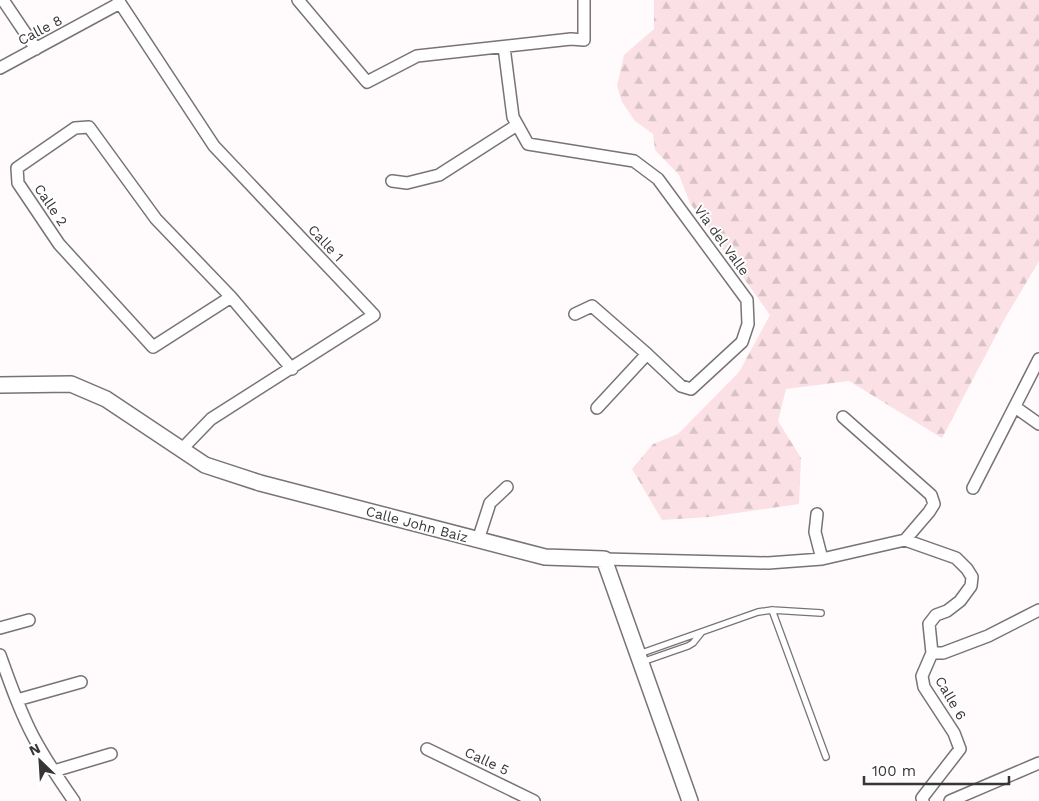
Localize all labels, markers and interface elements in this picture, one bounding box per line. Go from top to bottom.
street label: Calle 8 [15,12,65,48]
street label: Calle 2 [31,181,71,229]
street label: Vía del Valle [691,202,753,278]
street label: Calle 1 [305,221,347,265]
street label: Calle John Baiz [364,503,470,545]
street label: Calle 6 [932,673,970,723]
north arrow [15,736,65,786]
text: N [26,740,43,759]
street label: Calle 5 [462,744,512,778]
scale bar [864,754,1009,786]
text: 100 m [872,762,916,780]

